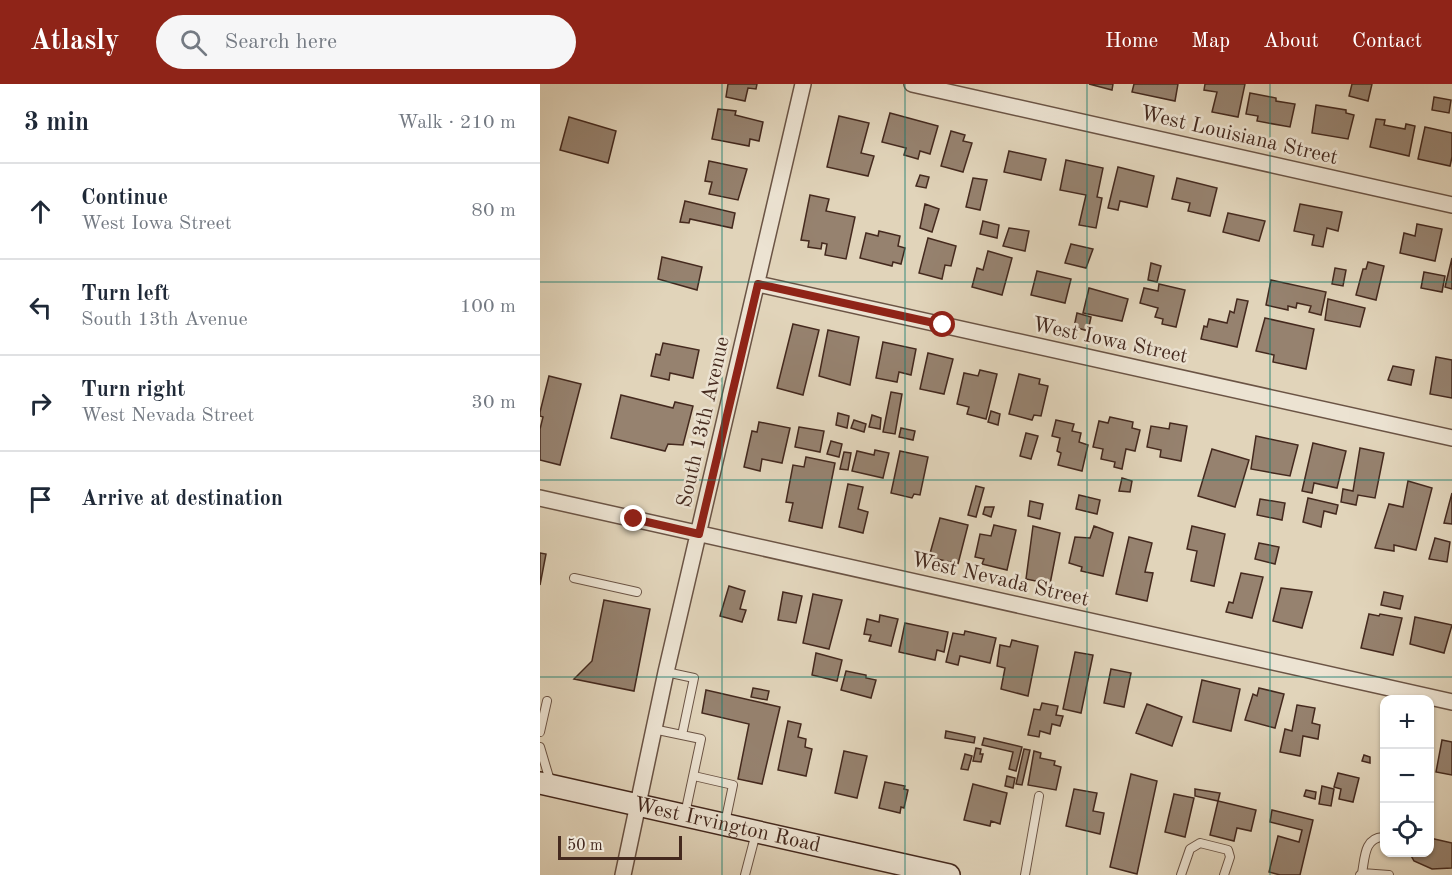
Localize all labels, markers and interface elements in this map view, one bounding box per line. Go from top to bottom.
search box [156,15,576,69]
icon: search [177,26,210,59]
text: Atlasly [30,28,120,56]
text: Search here [225,31,337,53]
text: Home [1105,31,1158,52]
text: Map [1191,31,1230,52]
text: About [1263,31,1319,52]
text: Contact [1352,31,1422,52]
street label: West Louisiana Street [1138,103,1340,169]
text: 3 min [24,110,89,136]
text: Walk · 210 m [397,113,516,133]
text: Continue [81,187,168,209]
icon: ahead [24,195,57,228]
text: 80 m [471,201,516,221]
text: West Iowa Street [81,214,232,234]
text: Turn left [81,283,170,305]
icon: left [24,291,57,324]
text: 100 m [460,297,516,317]
text: South 13th Avenue [81,310,248,330]
route start [929,311,955,337]
street label: West Iowa Street [1030,314,1190,368]
street label: South 13th Avenue [674,334,734,510]
text: Turn right [81,379,185,401]
icon: right [24,387,57,420]
text: 30 m [471,393,516,413]
text: West Nevada Street [81,406,254,426]
icon: arrive [24,483,57,516]
text: Arrive at destination [81,488,283,510]
route end [620,505,646,531]
street label: West Nevada Street [909,549,1091,611]
map controls [1380,695,1434,857]
button: + [1380,695,1434,749]
button: − [1380,749,1434,803]
street label: West Irvington Road [632,794,823,856]
button: locate [1380,803,1434,857]
scale bar [558,833,682,860]
text: 50 m [567,838,603,854]

